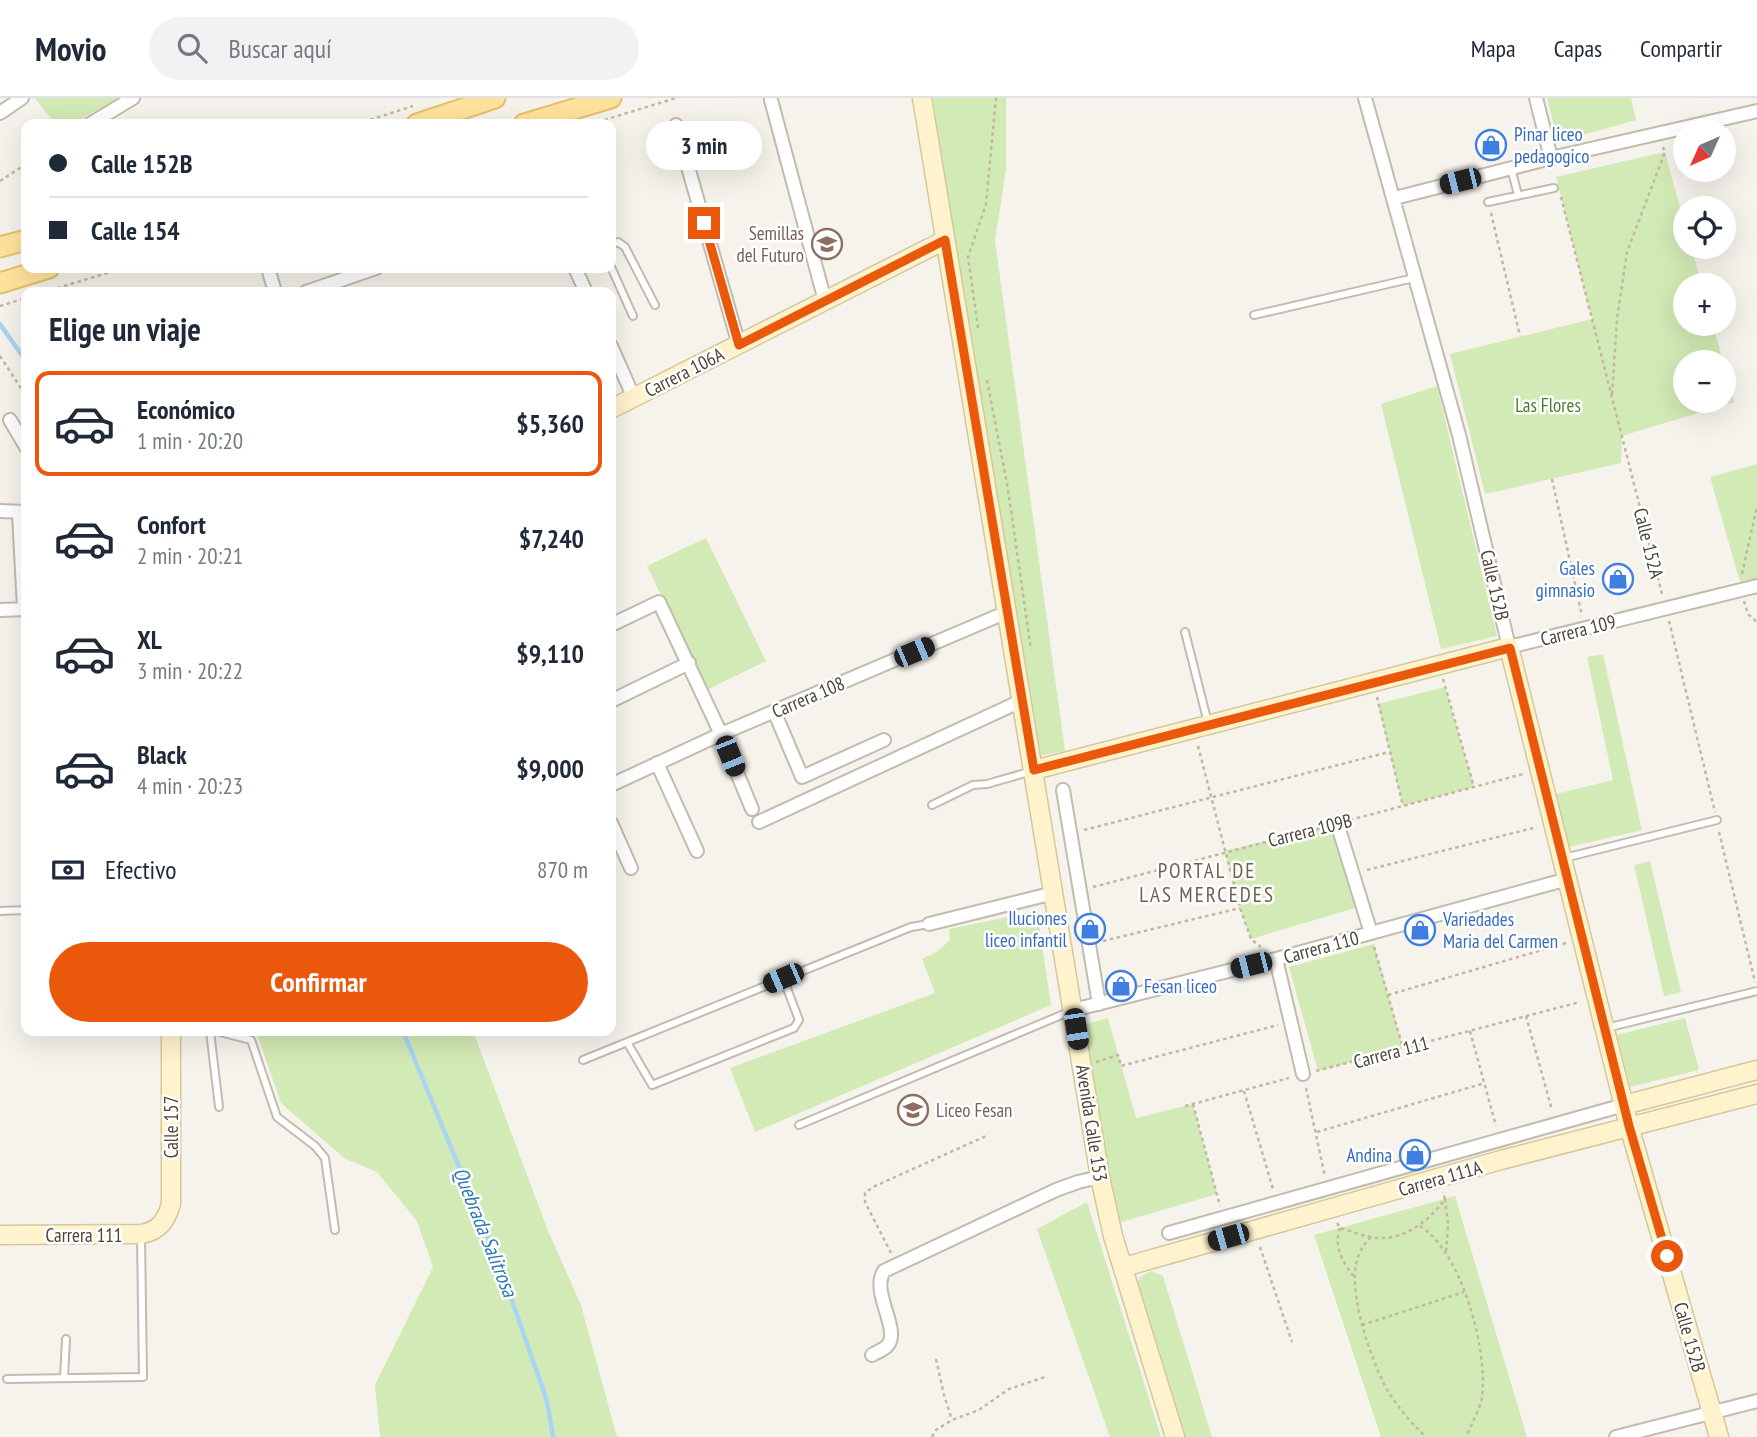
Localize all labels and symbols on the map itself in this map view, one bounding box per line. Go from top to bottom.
north arrow [1673,119,1736,182]
callout: 3 min [646,122,762,170]
place label: Pinar liceo pedagogico [1514,122,1589,168]
shop icon: Pinar liceo pedagogico [1474,128,1508,162]
car [1438,166,1483,196]
route end [688,207,720,239]
place label: Semillas del Futuro [736,221,804,267]
school or university icon: Semillas del Futuro [810,227,844,261]
street label: Carrera 106A [640,342,728,402]
park label: Las Flores [1515,393,1581,417]
street label: Calle 152A [1629,505,1669,581]
street label: Calle 152B [1475,548,1515,623]
place label: Gales gimnasio [1536,556,1595,602]
shop icon: Gales gimnasio [1601,562,1635,596]
street label: Carrera 109 [1538,609,1618,651]
car [891,634,938,670]
street label: Carrera 108 [768,671,848,723]
car [713,733,748,779]
street label: Carrera 109B [1265,808,1355,852]
district label: PORTAL DE LAS MERCEDES [1139,857,1275,908]
place label: Iluciones liceo infantil [985,906,1068,952]
place label: Variedades Maria del Carmen [1442,907,1558,953]
shop icon: Iluciones liceo infantil [1073,912,1107,946]
shop icon: Variedades Maria del Carmen [1403,913,1437,947]
street label: Carrera 110 [1281,925,1361,969]
car [1229,950,1274,980]
car [760,960,807,996]
shop icon: Fesan liceo [1104,969,1138,1003]
place label: Fesan liceo [1144,974,1217,998]
car [1063,1007,1090,1051]
street label: Carrera 111 [1351,1030,1431,1074]
street label: Avenida Calle 153 [1071,1063,1113,1183]
school or university icon: Liceo Fesan [896,1093,930,1127]
street label: Calle 157 [159,1096,183,1158]
place label: Liceo Fesan [936,1098,1012,1122]
shop icon: Andina [1398,1138,1432,1172]
place label: Andina [1346,1143,1392,1167]
street label: Carrera 111A [1395,1155,1485,1201]
water label: Quebrada Salitrosa [447,1163,524,1302]
car [1205,1221,1252,1253]
street label: Carrera 111 [46,1223,122,1247]
route start [1651,1240,1683,1272]
street label: Calle 152B [1669,1299,1711,1375]

